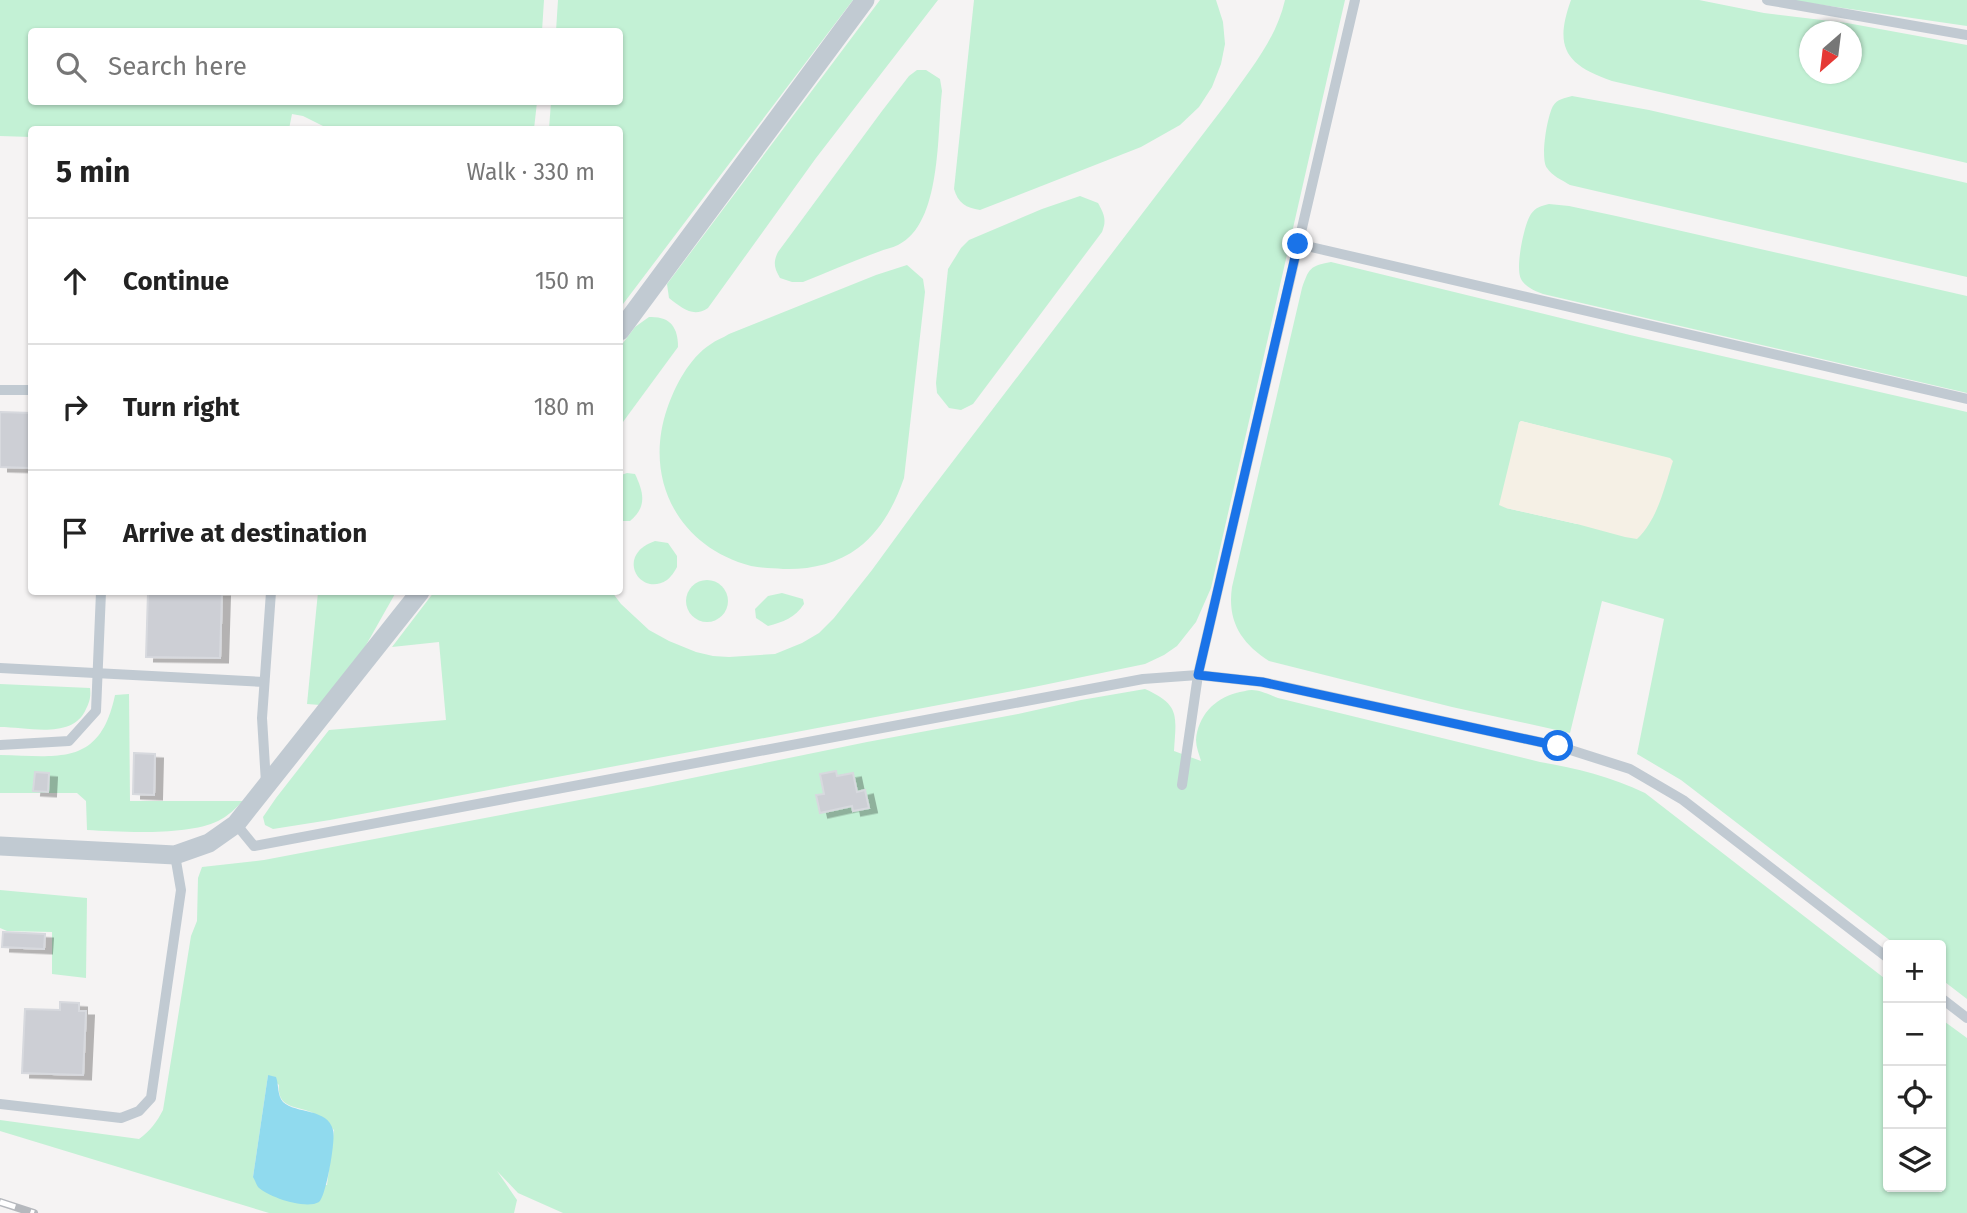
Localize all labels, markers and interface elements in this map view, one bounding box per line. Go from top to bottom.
north arrow [1799,21,1862,84]
search box [28,28,623,105]
icon: search [52,48,90,86]
text: Search here [108,51,247,82]
text: 5 min [56,154,130,190]
text: Walk · 330 m [467,158,595,186]
route end [1282,228,1313,259]
icon: ahead [56,262,94,300]
text: Continue [123,266,229,297]
text: 150 m [535,267,595,295]
icon: right [56,388,94,426]
text: Turn right [123,392,240,423]
text: 180 m [534,393,595,421]
icon: arrive [56,514,94,552]
text: Arrive at destination [123,518,367,549]
route start [1542,730,1573,761]
map controls [1883,940,1946,1192]
button: + [1883,940,1946,1003]
button: − [1883,1003,1946,1066]
button: locate [1883,1066,1946,1129]
button: layers [1883,1129,1946,1192]

